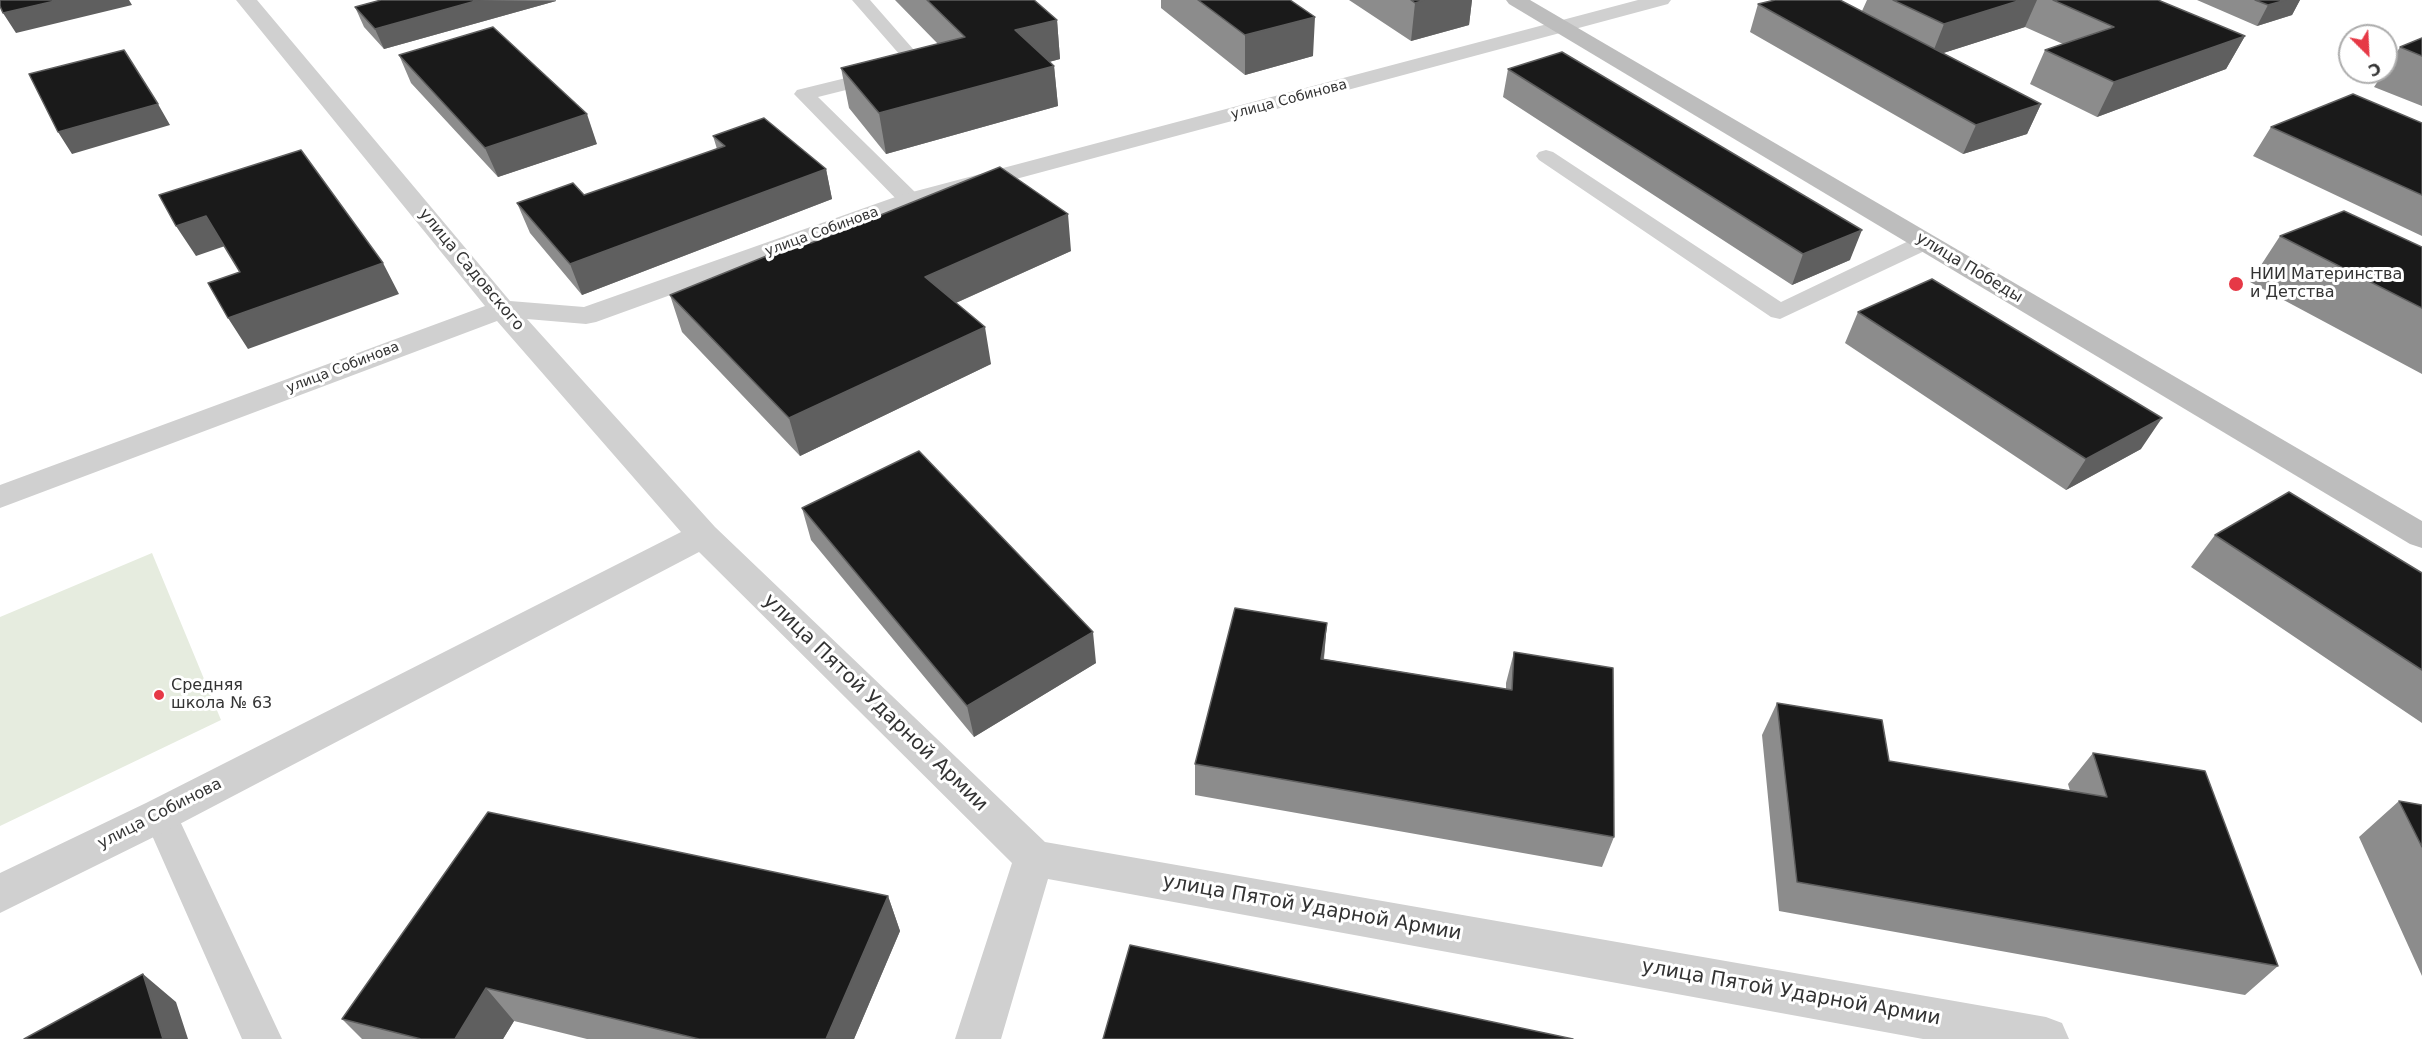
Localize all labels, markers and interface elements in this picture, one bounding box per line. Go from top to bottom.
north arrow [2338,24,2398,84]
text: С [2365,58,2384,80]
street label: улица Собинова [1229,76,1349,124]
street label: улица Собинова [763,204,881,260]
street label: улица Садовского [414,205,528,335]
street label: улица Победы [1912,229,2026,307]
place label: НИИ Материнства и Детства [2250,265,2402,303]
marker: НИИ Материнства и Детства [2227,275,2245,293]
street label: улица Собинова [284,339,402,397]
street label: улица Пятой Ударной Армии [758,589,992,817]
place label: Средняя школа № 63 [171,676,272,714]
marker: Средняя школа № 63 [152,688,166,702]
street label: улица Собинова [95,774,225,854]
street label: улица Пятой Ударной Армии [1161,870,1463,946]
street label: улица Пятой Ударной Армии [1640,955,1942,1031]

